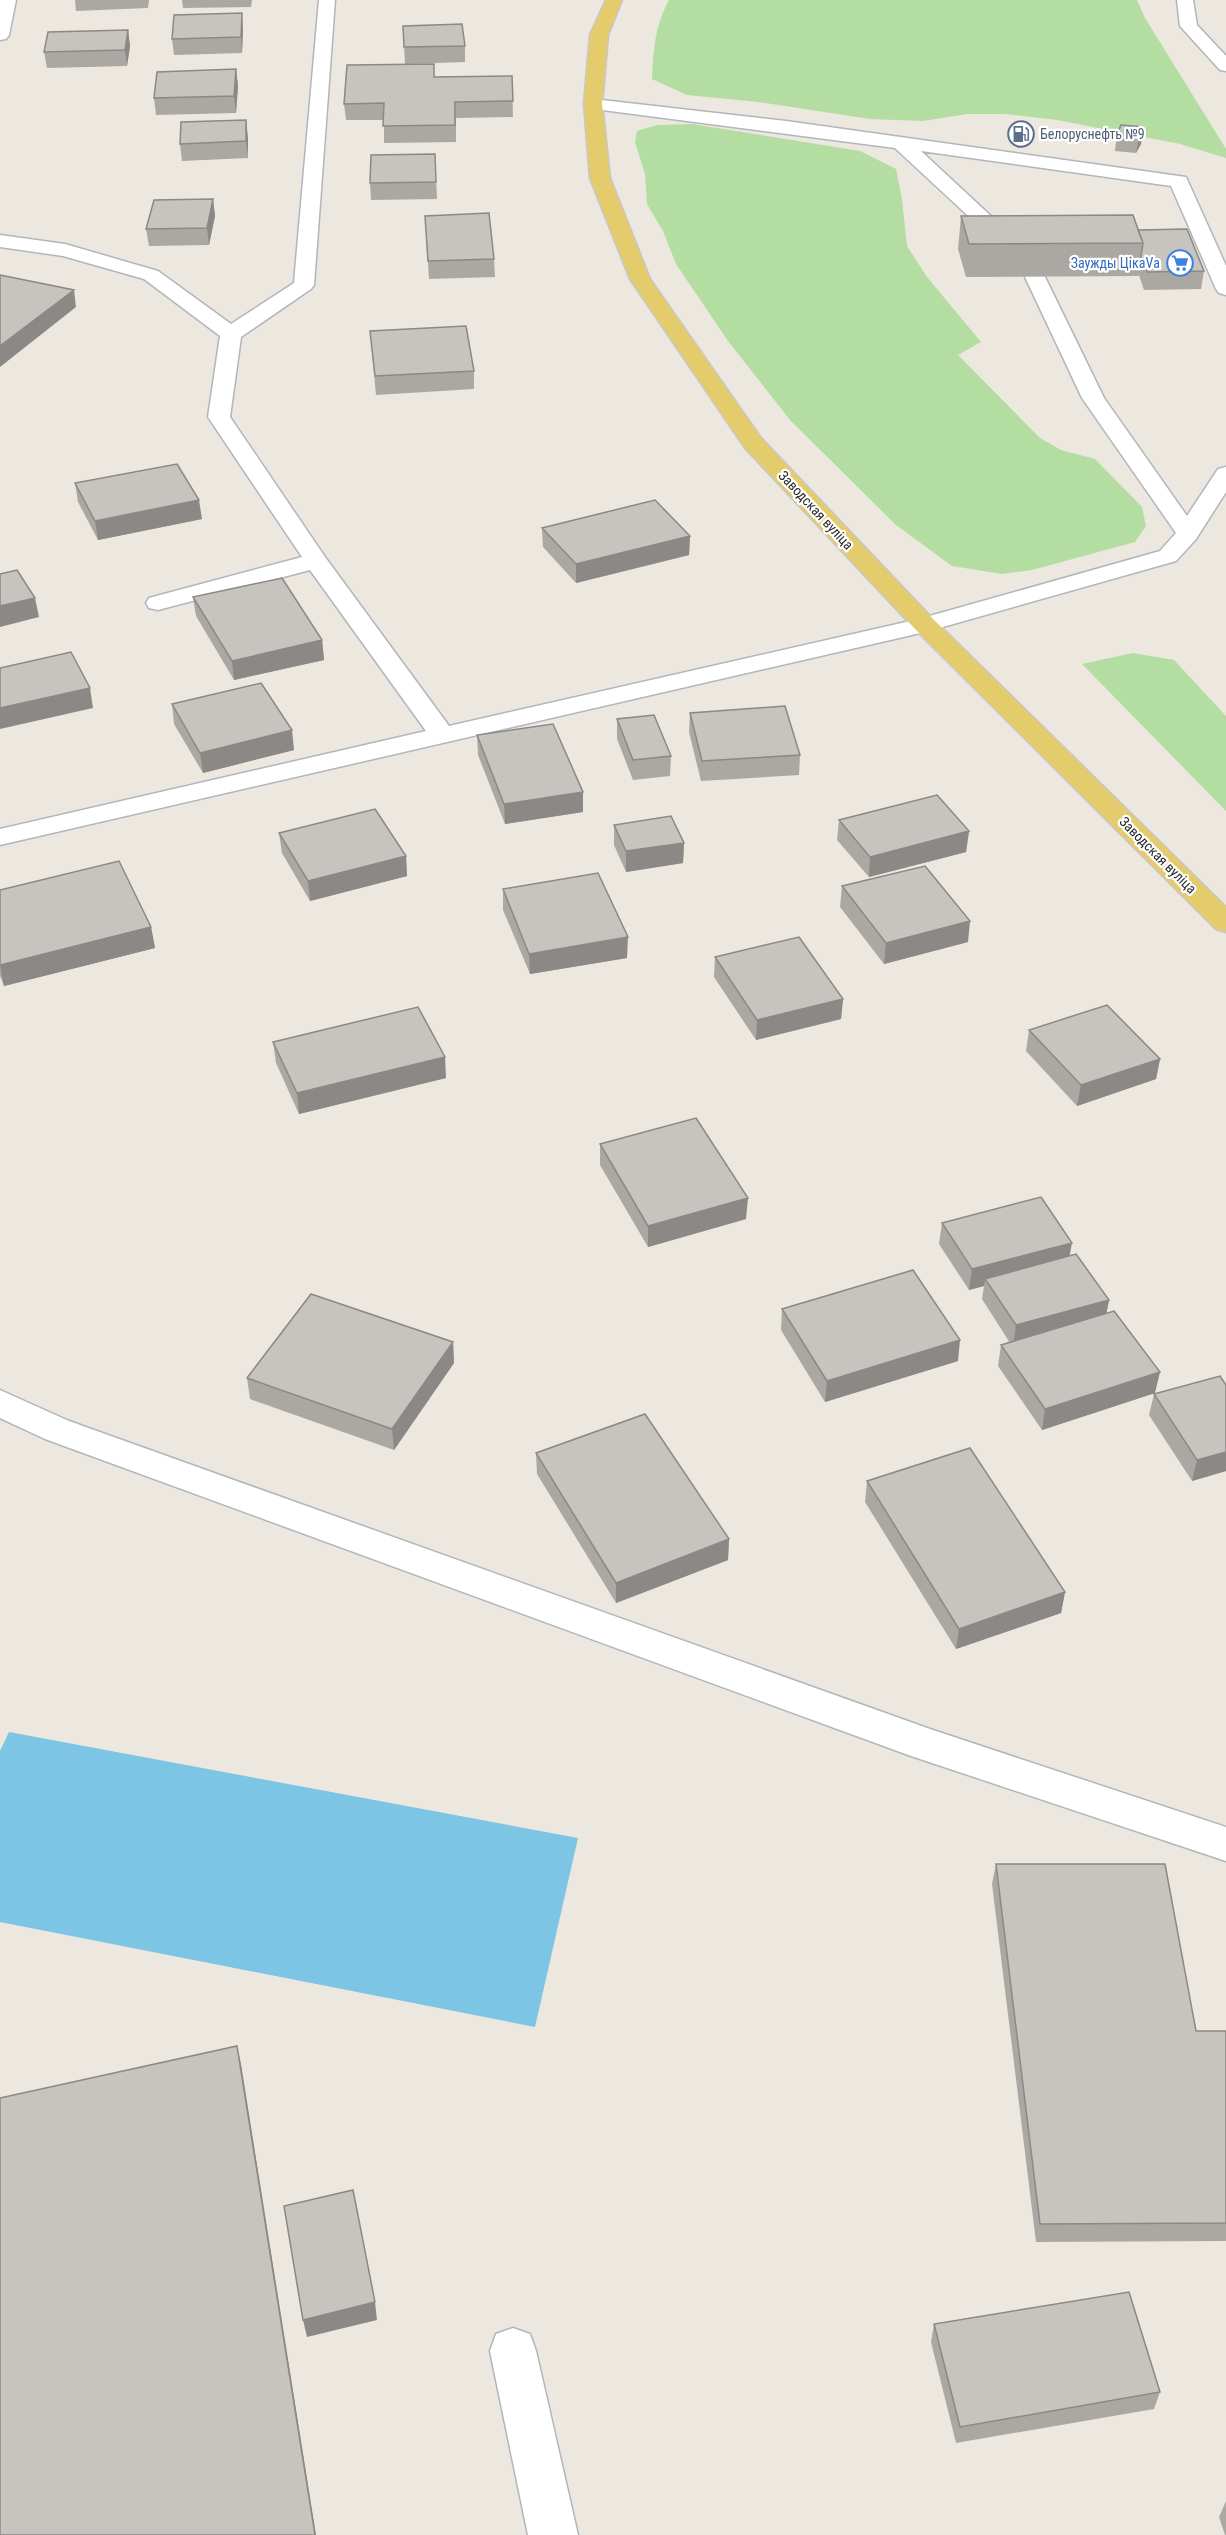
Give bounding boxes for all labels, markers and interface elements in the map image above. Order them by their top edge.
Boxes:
fuel station icon: Белоруснефть №9 [1006,119,1036,149]
place label: Белоруснефть №9 [1040,126,1145,142]
supermarket icon: Заужды ЦікаVа [1165,248,1195,278]
place label: Заужды ЦікаVа [1071,255,1160,271]
street label: Заводская вуліца [775,467,857,553]
street label: Заводская вуліца [1116,813,1200,897]

